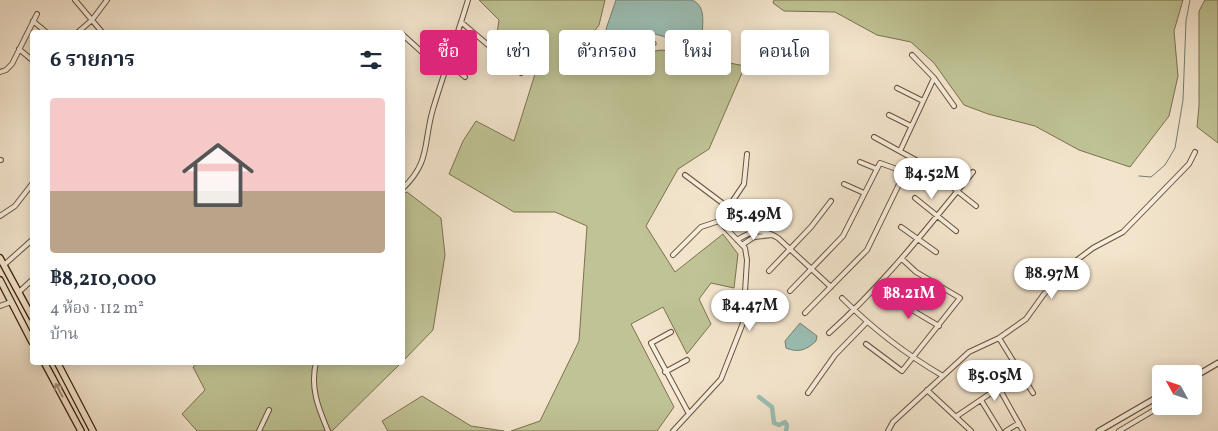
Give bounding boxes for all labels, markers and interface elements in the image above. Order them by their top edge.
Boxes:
chip: ซื้อ [420,30,477,75]
chip: เช่า [487,30,549,75]
chip: ตัวกรอง [559,30,655,75]
chip: ใหม่ [665,30,731,75]
chip: คอนโด [741,30,829,75]
text: 6 รายการ [50,46,135,75]
icon: filters [357,46,385,74]
icon: home [173,130,263,220]
pin: ฿4.52M [891,158,973,200]
text: ฿4.52M [905,163,959,185]
pin: ฿5.49M [713,198,795,241]
text: ฿5.49M [727,204,781,226]
pin: ฿8.97M [1011,258,1093,300]
text: ฿8.97M [1025,263,1079,285]
text: ฿8,210,000 [50,265,157,294]
pin: ฿8.21M [868,278,950,320]
text: ฿8.21M [883,283,935,305]
pin: ฿4.47M [709,290,791,332]
text: ฿4.47M [722,295,778,317]
text: 4 ห้อง · 112 m² [50,298,144,320]
text: บ้าน [50,324,78,346]
pin: ฿5.05M [954,360,1036,402]
text: ฿5.05M [968,365,1022,387]
north arrow [1152,365,1202,415]
map controls [1152,365,1202,415]
one-way arrow [54,383,63,398]

